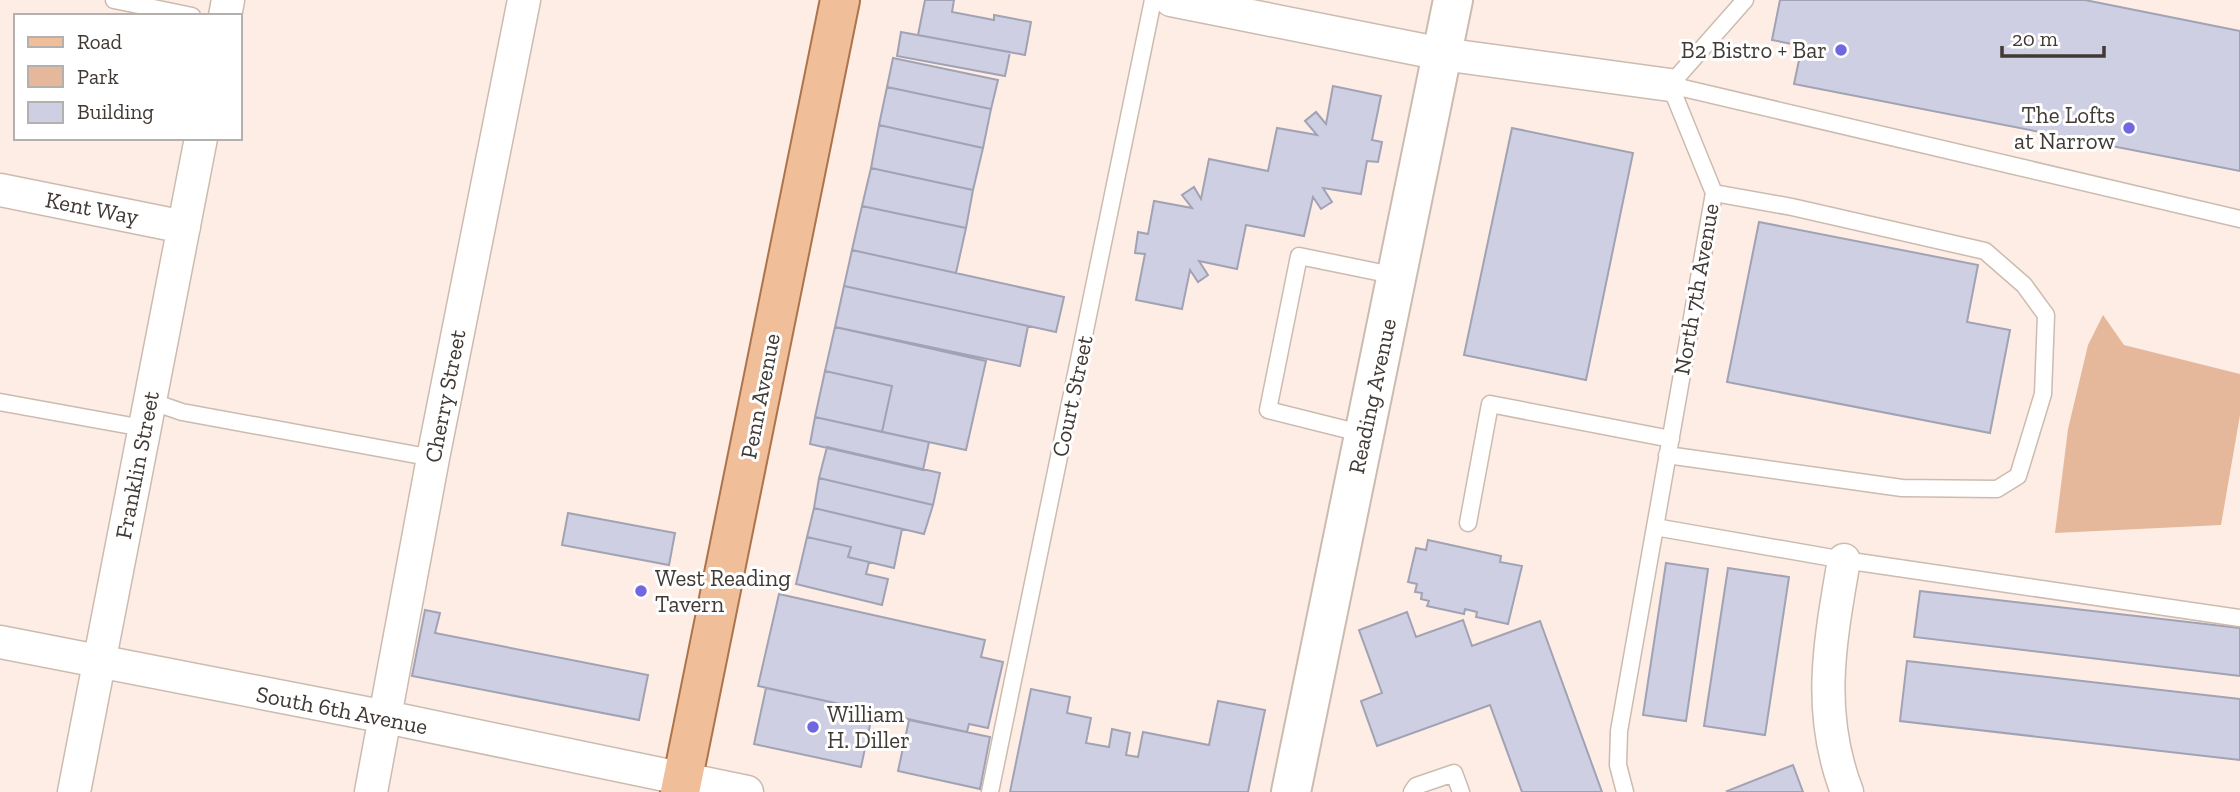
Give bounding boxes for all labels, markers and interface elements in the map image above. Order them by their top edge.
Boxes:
legend [14,14,242,140]
scale bar [2002,14,2104,58]
text: 20 m [2012,26,2058,51]
text: Road [77,29,123,54]
place label: B2 Bistro + Bar [1681,36,1827,64]
marker: B2 Bistro + Bar [1833,42,1849,58]
text: Park [77,64,119,89]
text: Building [77,99,154,124]
place label: The Lofts at Narrow [2014,101,2115,155]
marker: The Lofts at Narrow [2121,120,2137,136]
street label: Kent Way [43,185,141,231]
street label: North 7th Avenue [1667,201,1725,377]
street label: Reading Avenue [1342,316,1402,476]
street label: Cherry Street [418,327,472,465]
street label: Penn Avenue [734,331,786,461]
street label: Court Street [1045,332,1099,459]
street label: Franklin Street [109,388,165,541]
place label: West Reading Tavern [655,564,791,618]
marker: West Reading Tavern [633,583,649,599]
street label: South 6th Avenue [254,680,430,740]
place label: William H. Diller [827,700,910,754]
marker: William H. Diller [805,719,821,735]

